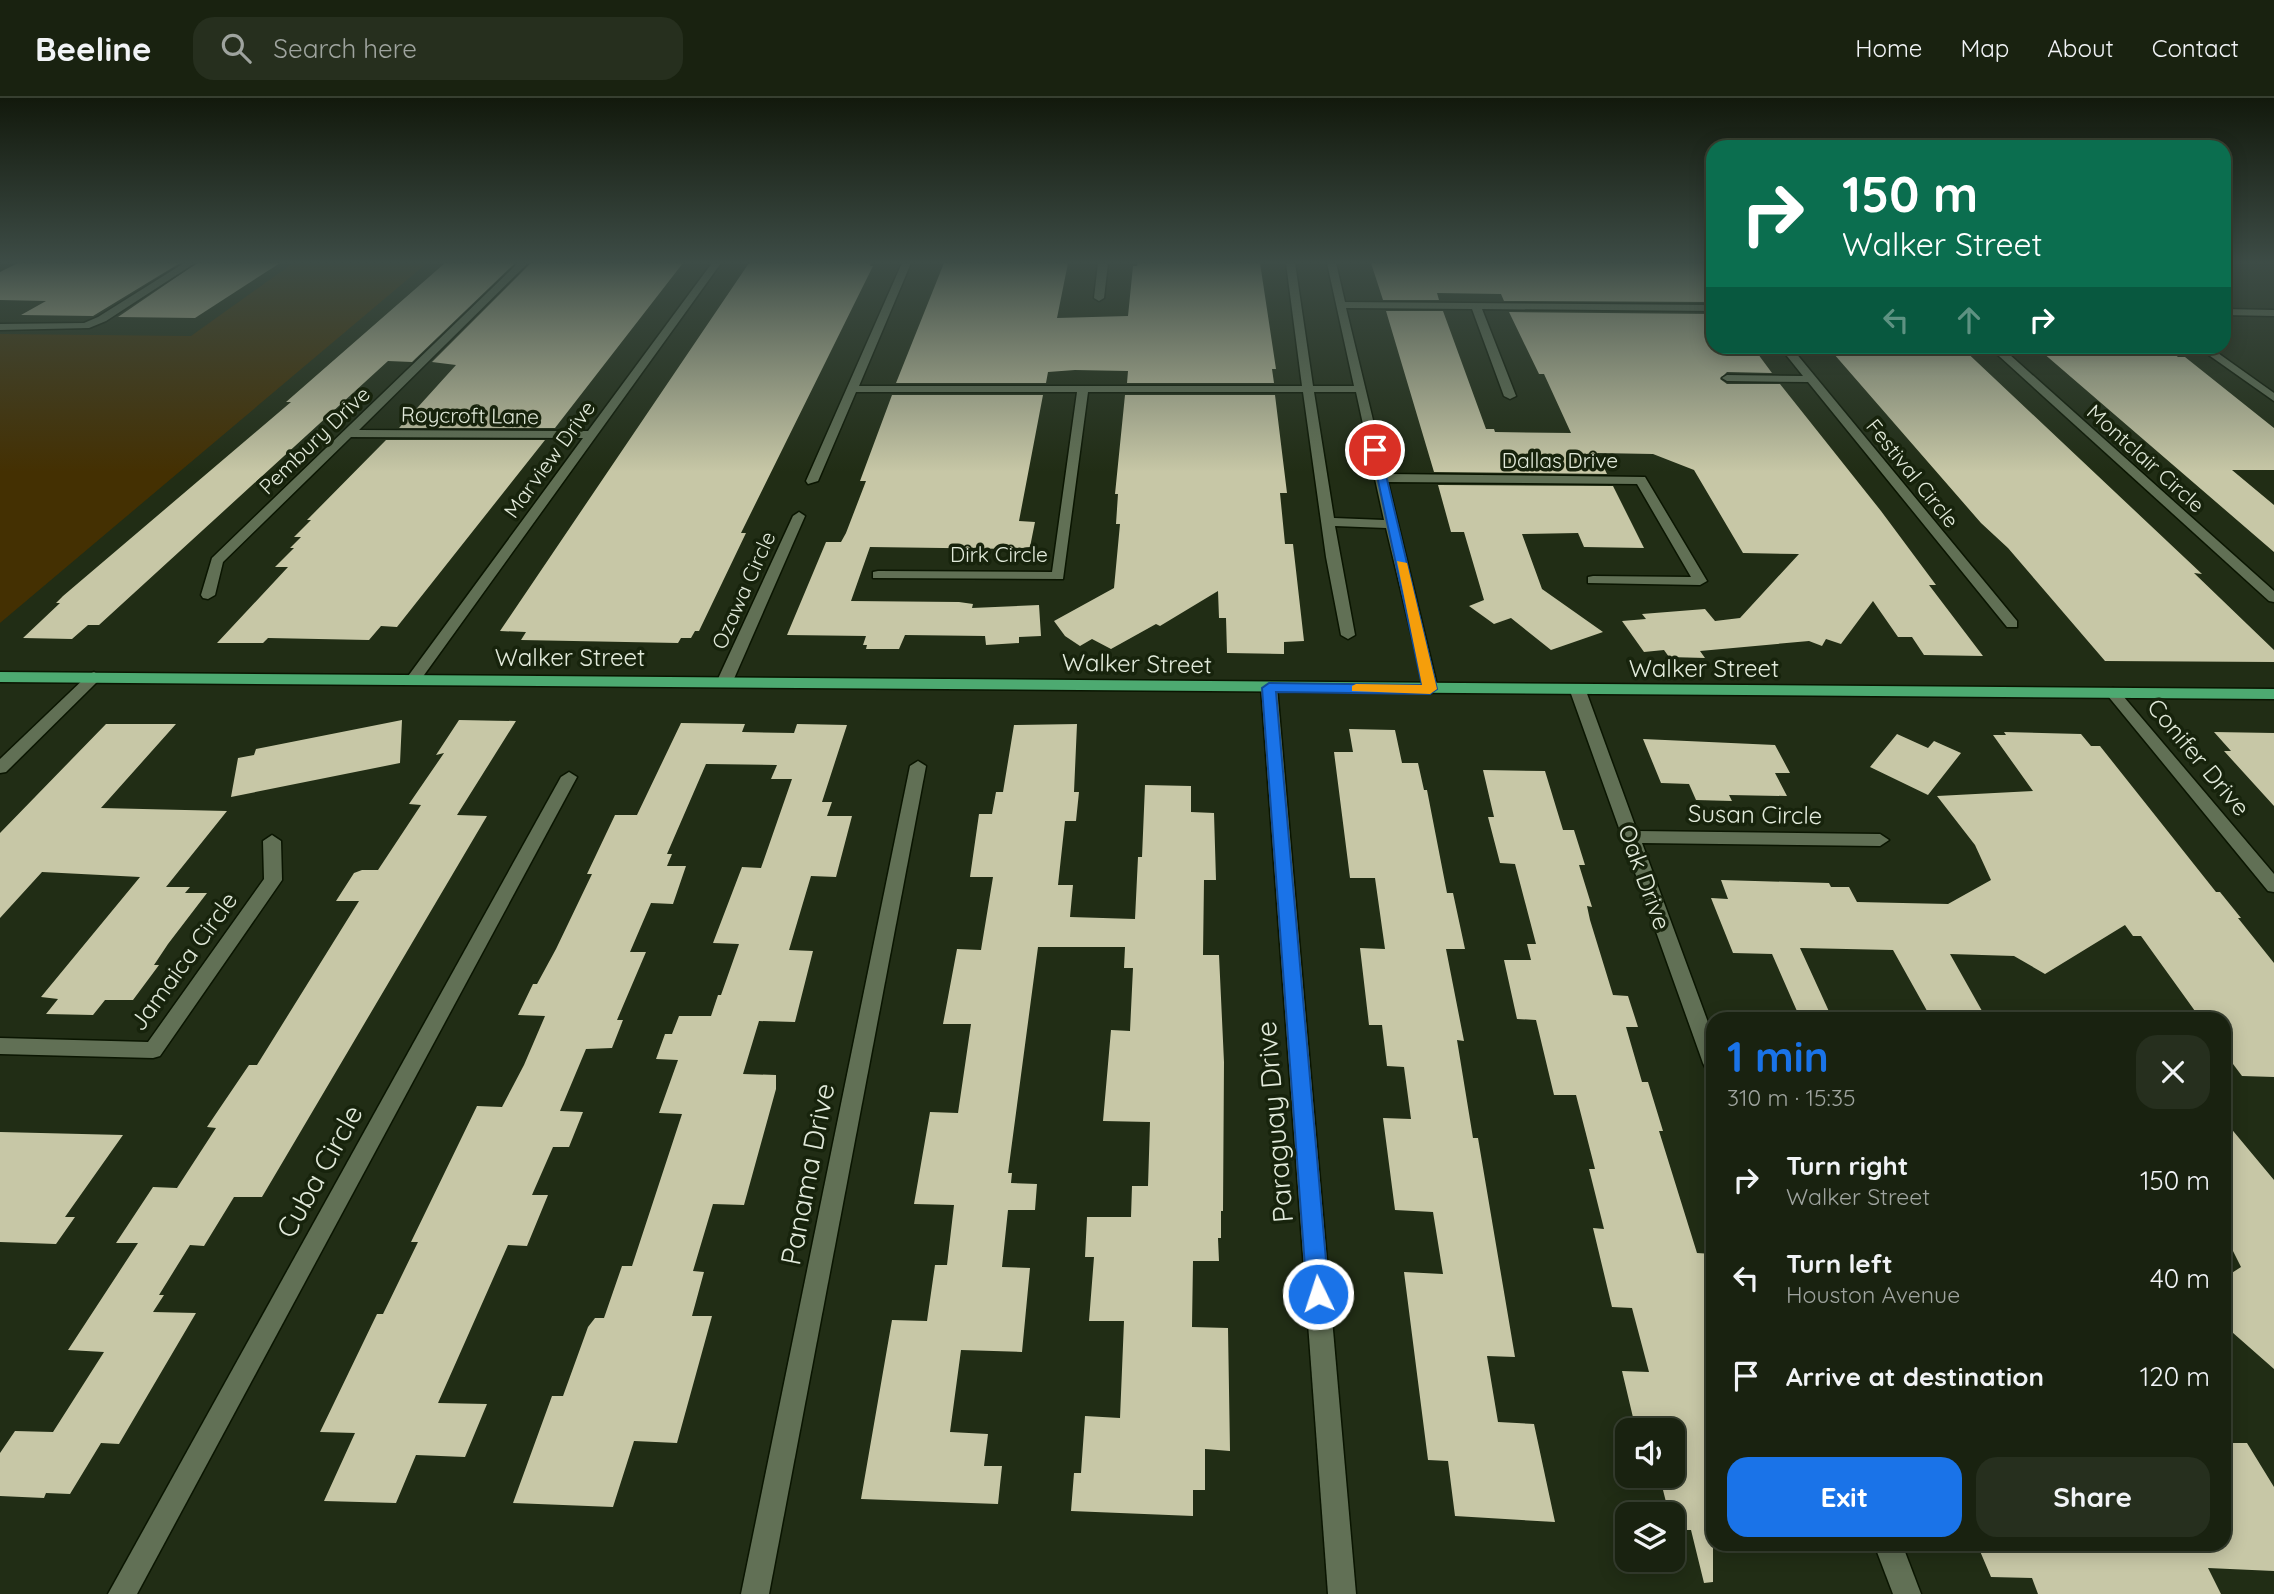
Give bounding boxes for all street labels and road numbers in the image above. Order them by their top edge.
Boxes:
street label: Pembury Drive [253,381,375,499]
street label: Marview Drive [498,395,600,523]
street label: Montclair Circle [2082,398,2210,518]
street label: Roycroft Lane [401,401,539,429]
street label: Festival Circle [1861,413,1965,533]
street label: Dallas Drive [1502,447,1618,473]
street label: Ozawa Circle [705,527,781,653]
street label: Dirk Circle [950,541,1048,567]
street label: Walker Street [495,642,645,672]
street label: Walker Street [1062,647,1212,679]
street label: Walker Street [1629,653,1779,683]
street label: Conifer Drive [2141,692,2257,822]
street label: Susan Circle [1688,798,1822,830]
street label: Oak Drive [1612,820,1678,934]
street label: Jamaica Circle [123,886,243,1036]
street label: Paraguay Drive [1248,1020,1300,1224]
street label: Panama Drive [772,1080,842,1268]
street label: Cuba Circle [268,1098,370,1244]

